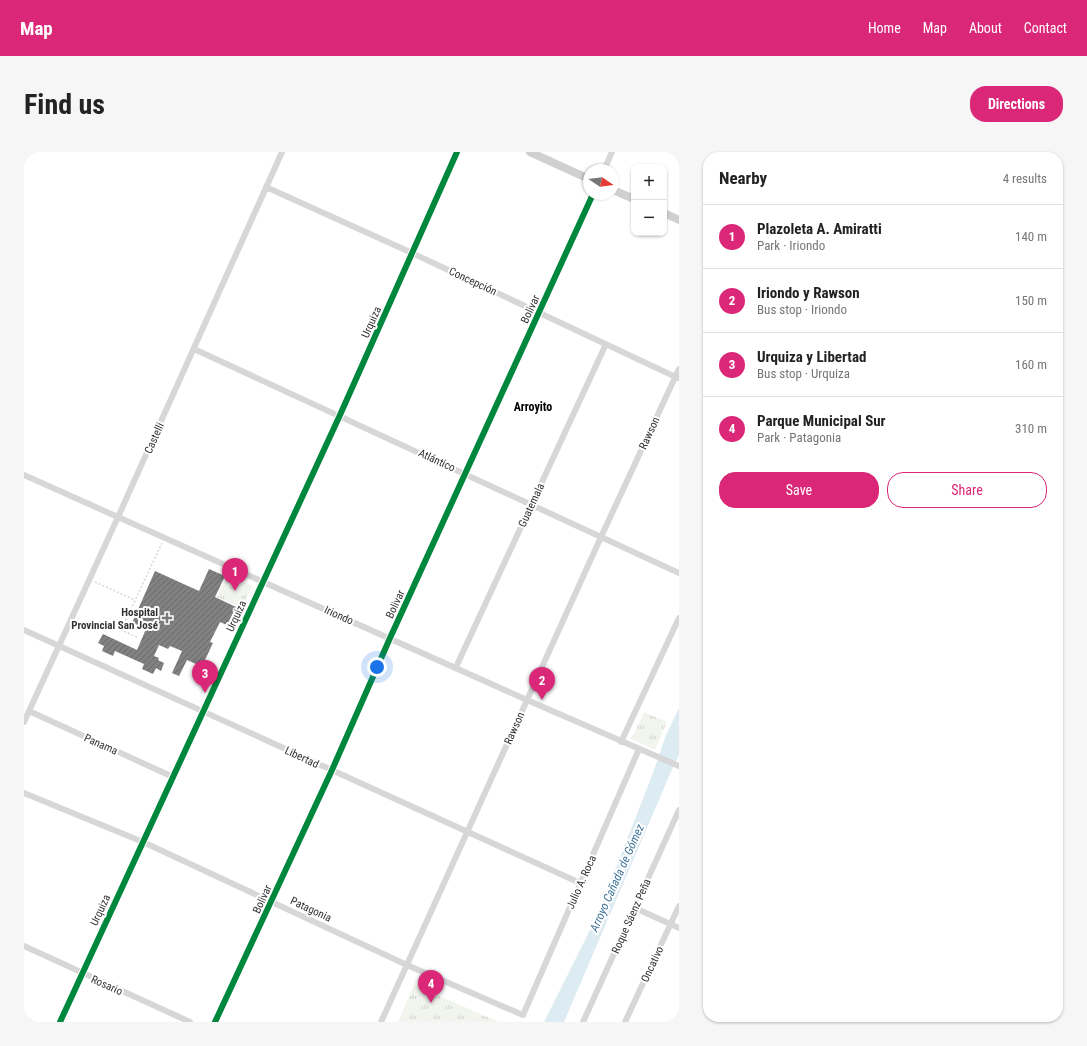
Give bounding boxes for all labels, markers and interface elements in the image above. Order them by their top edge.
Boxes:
text: Map [20,17,53,40]
text: Home [868,20,901,36]
text: Map [923,20,947,36]
text: About [969,20,1002,36]
text: Contact [1024,20,1067,36]
button: Directions [970,86,1063,122]
text: Find us [24,88,105,121]
north arrow [583,164,619,200]
map controls [631,164,667,236]
button: + [631,164,667,200]
text: Nearby [719,168,767,188]
text: 4 results [1003,171,1047,186]
button: − [631,200,667,236]
text: Plazoleta A. Amiratti [757,220,882,238]
text: 1 [729,229,735,244]
text: 140 m [1015,229,1047,244]
text: Park · Iriondo [757,238,825,253]
street label: Concepción [447,265,499,298]
text: Iriondo y Rawson [757,284,860,302]
street label: Bolivar [518,292,543,325]
text: 2 [729,293,735,308]
text: 150 m [1015,293,1047,308]
text: Bus stop · Iriondo [757,302,847,317]
street label: Urquiza [359,305,384,340]
text: Urquiza y Libertad [757,348,866,366]
text: 3 [729,357,735,372]
text: 160 m [1015,357,1047,372]
text: Bus stop · Urquiza [757,366,850,381]
district label: Arroyito [514,400,552,414]
text: Parque Municipal Sur [757,412,886,430]
street label: Rawson [636,415,663,451]
street label: Castelli [142,421,167,456]
text: 4 [729,421,735,436]
text: 310 m [1015,421,1047,436]
text: Park · Patagonia [757,430,841,445]
street label: Atlántico [416,446,458,475]
button: Save [719,472,879,508]
button: Share [887,472,1047,508]
street label: Guatemala [516,481,547,529]
pin: 1 [222,558,248,591]
street label: Bolivar [383,587,408,620]
street label: Urquiza [224,599,249,634]
street label: Iriondo [322,603,356,628]
place label: Hospital Provincial San José [71,606,158,632]
marker: Hospital Provincial San José [161,612,173,624]
your location [367,657,387,677]
pin: 3 [192,660,218,693]
pin: 2 [529,667,555,700]
street label: Rawson [502,710,527,746]
street label: Panama [82,731,120,758]
street label: Libertad [283,744,321,771]
water label: Arroyo Cañada de Gómez [587,821,647,935]
street label: Julio A. Roca [564,853,599,911]
street label: Roque Sáenz Peña [609,877,654,956]
street label: Bolivar [250,882,275,915]
street label: Urquiza [88,893,113,928]
street label: Patagonia [288,894,333,925]
street label: Oncativo [638,944,667,984]
pin: 4 [418,970,444,1003]
street label: Rosario [89,973,125,998]

